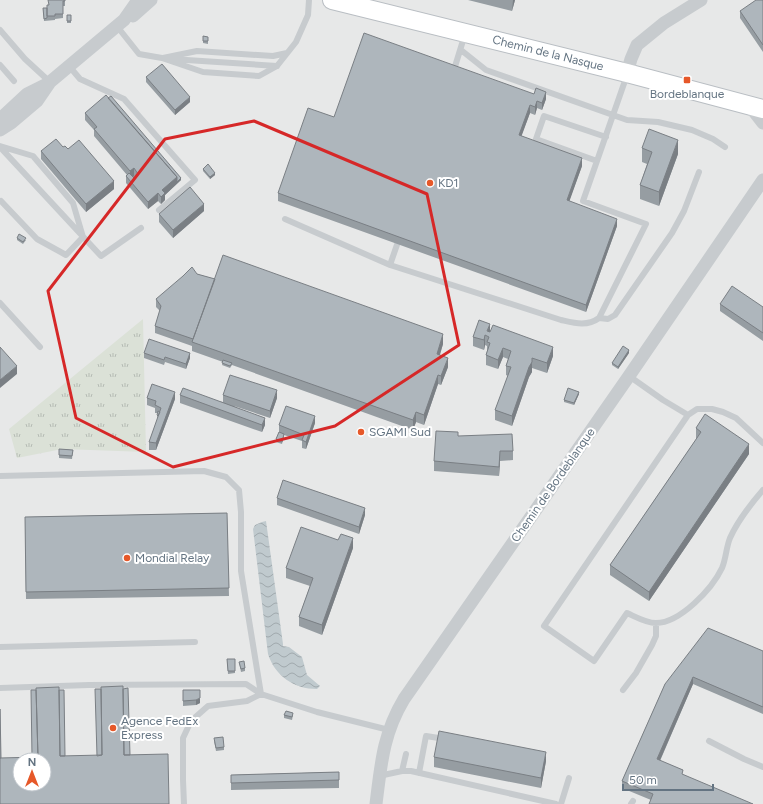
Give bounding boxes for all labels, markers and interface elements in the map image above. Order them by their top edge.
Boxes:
street label: Chemin de la Nasque [491,32,605,74]
marker: Bordeblanque [682,75,692,85]
place label: Bordeblanque [650,87,725,101]
place label: KD1 [438,176,459,190]
marker: KD1 [425,178,435,188]
place label: SGAMI Sud [369,425,431,439]
street label: Chemin de Bordeblanque [508,425,598,545]
marker: SGAMI Sud [356,427,366,437]
place label: Mondial Relay [135,551,210,565]
marker: Mondial Relay [122,553,132,563]
place label: Agence FedEx Express [121,714,198,742]
marker: Agence FedEx Express [108,723,118,733]
north arrow [12,752,52,792]
text: N [28,756,36,769]
scale bar [623,766,713,792]
text: 50 m [629,773,657,787]

